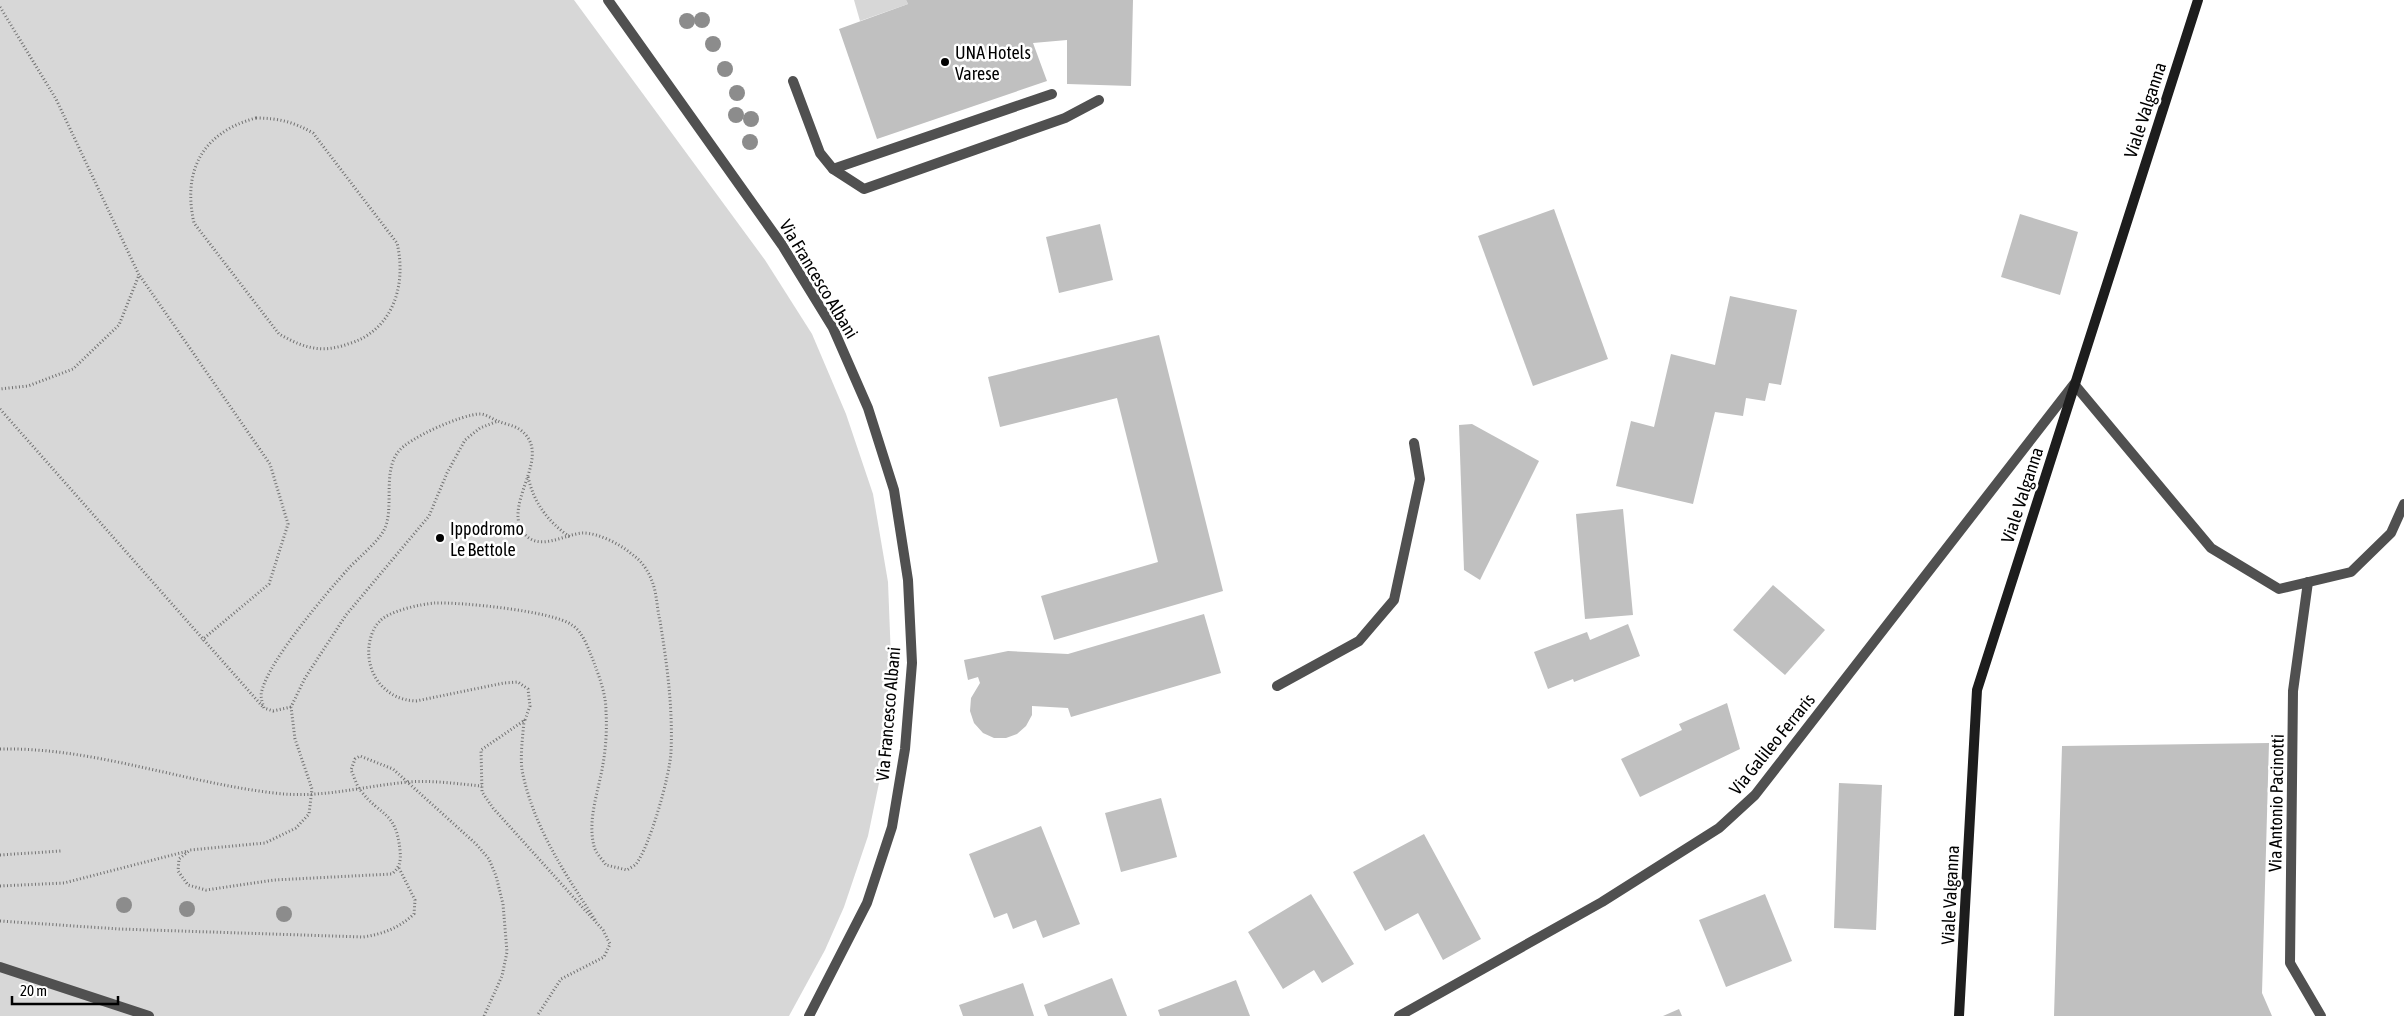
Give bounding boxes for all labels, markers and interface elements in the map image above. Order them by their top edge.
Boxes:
place label: UNA Hotels Varese [955,42,1031,84]
marker: UNA Hotels Varese [939,56,951,68]
street label: Viale Valganna [2120,60,2170,160]
street label: Via Francesco Albani [775,216,863,342]
street label: Viale Valganna [1997,445,2047,545]
place label: Ippodromo Le Bettole [450,518,524,560]
marker: Ippodromo Le Bettole [434,532,446,544]
street label: Via Francesco Albani [872,646,904,782]
street label: Via Galileo Ferraris [1725,689,1819,799]
street label: Via Antonio Pacinotti [2264,734,2288,872]
street label: Viale Valganna [1937,845,1963,945]
scale bar [12,974,119,1006]
text: 20 m [20,982,47,999]

